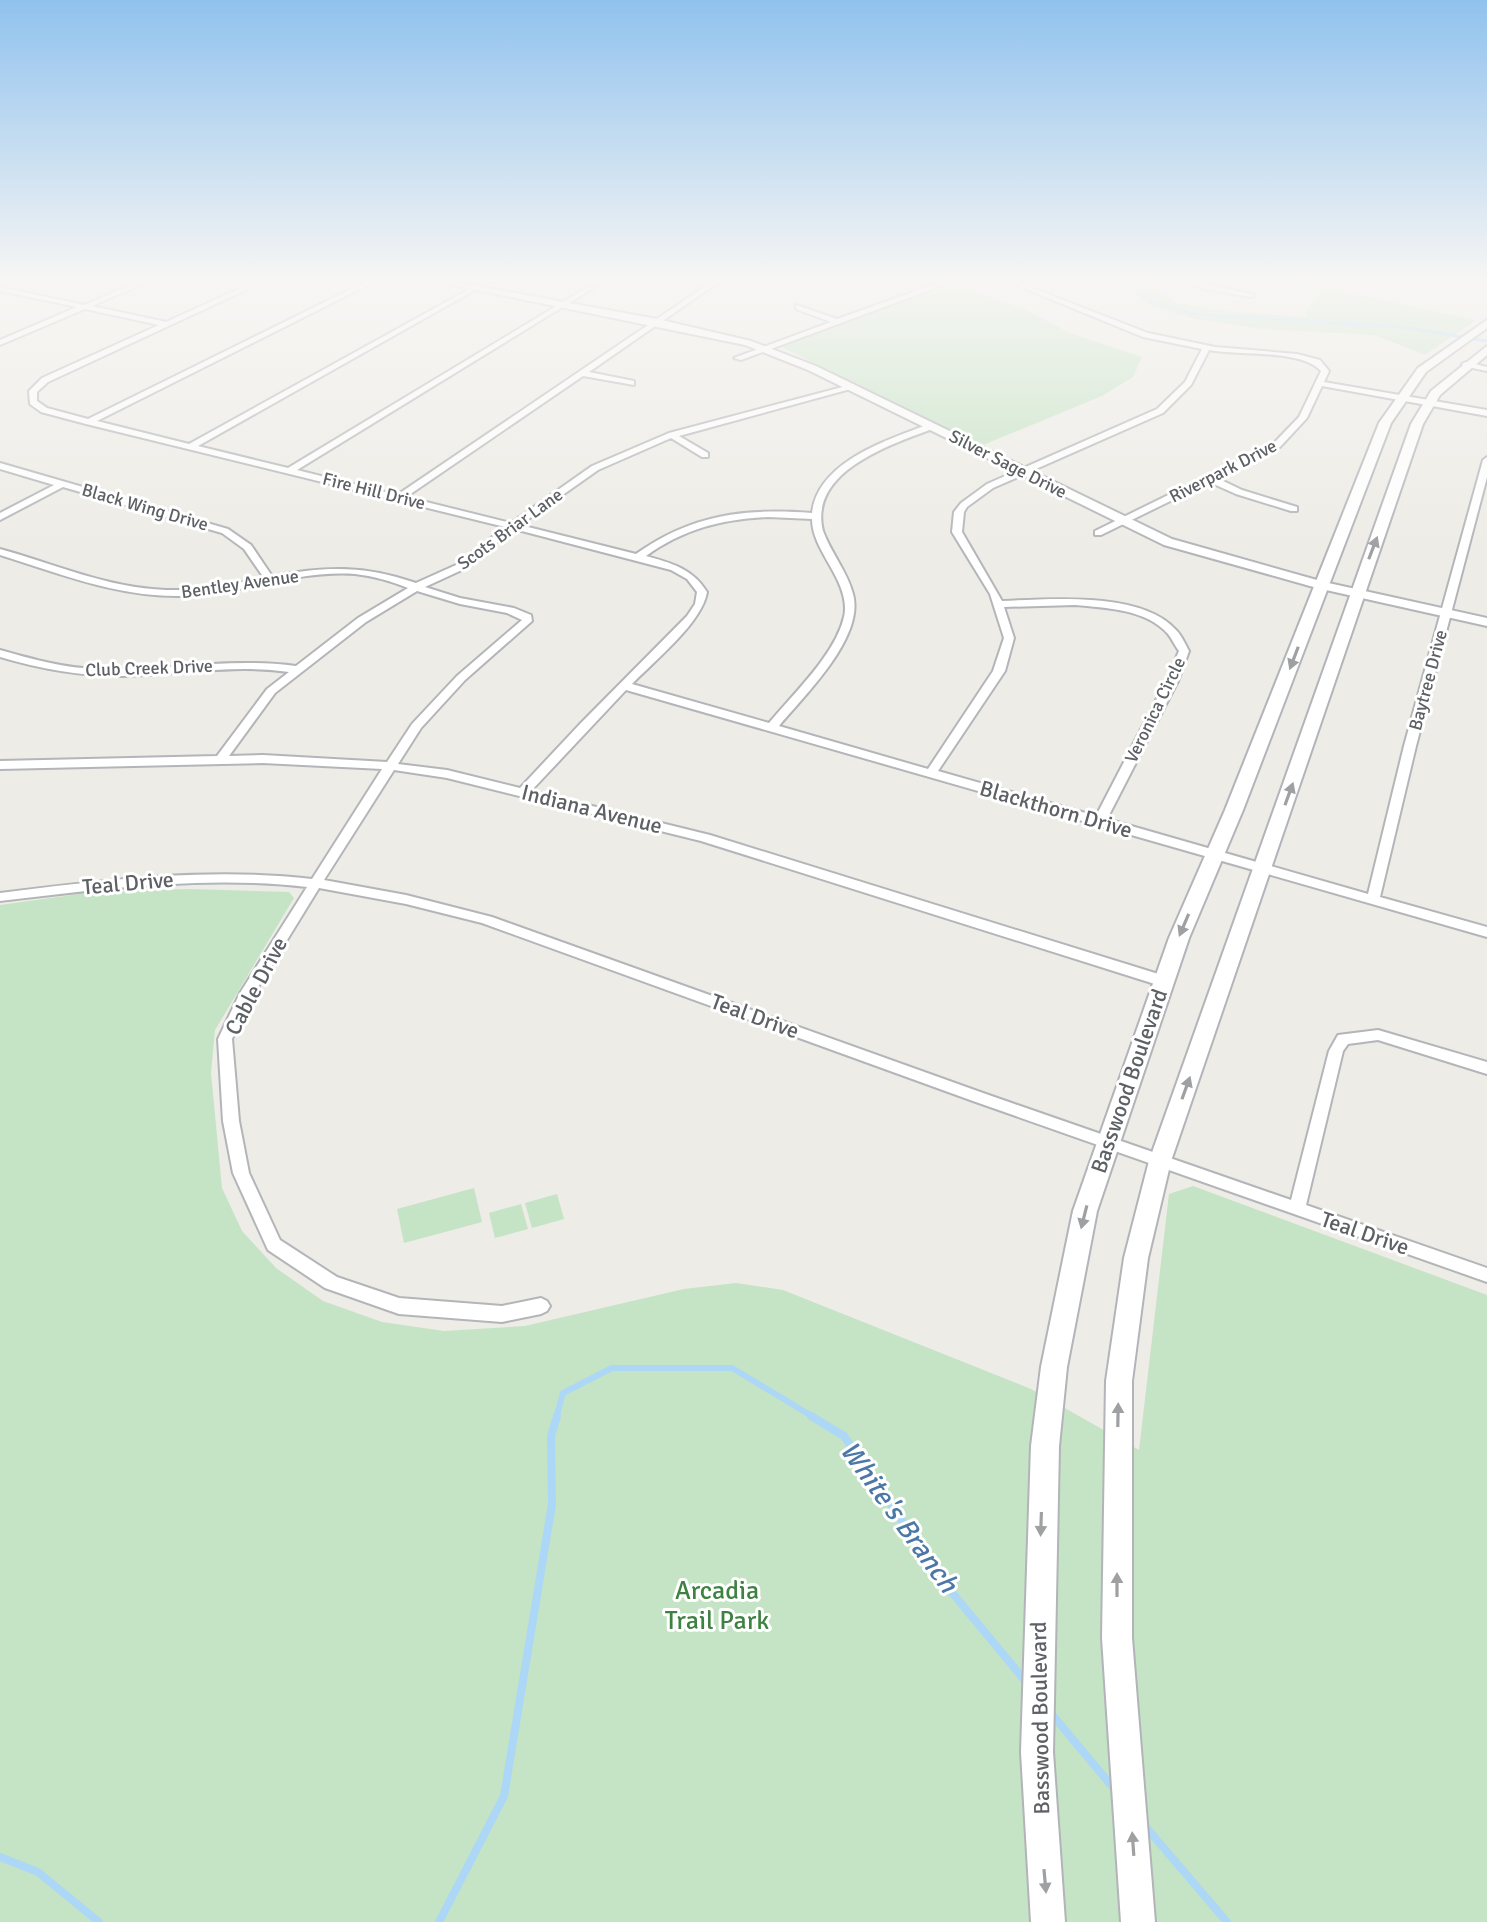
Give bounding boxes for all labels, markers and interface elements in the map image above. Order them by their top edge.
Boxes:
street label: Silver Sage Drive [945,425,1071,503]
street label: Riverpark Drive [1166,434,1280,508]
street label: Fire Hill Drive [320,468,428,514]
street label: Black Wing Drive [79,478,211,536]
street label: Scots Briar Lane [453,483,567,575]
one-way arrow [1367,536,1380,560]
street label: Bentley Avenue [180,565,300,603]
street label: Baytree Drive [1404,627,1452,733]
one-way arrow [1287,646,1300,670]
street label: Veronica Circle [1120,654,1190,766]
street label: Club Creek Drive [85,655,213,681]
street label: Blackthorn Drive [977,774,1135,844]
street label: Indiana Avenue [519,778,665,840]
one-way arrow [1283,782,1296,806]
street label: Teal Drive [81,866,175,900]
one-way arrow [1177,913,1191,937]
street label: Cable Drive [219,932,293,1040]
street label: Basswood Boulevard [1085,985,1173,1177]
street label: Teal Drive [707,988,803,1044]
one-way arrow [1181,1076,1193,1100]
one-way arrow [1077,1205,1089,1230]
street label: Teal Drive [1317,1205,1413,1261]
one-way arrow [1112,1402,1125,1427]
water label: White's Branch [833,1435,966,1600]
one-way arrow [1035,1512,1048,1537]
one-way arrow [1111,1572,1123,1597]
park label: Arcadia Trail Park [665,1575,769,1637]
street label: Basswood Boulevard [1025,1621,1055,1815]
one-way arrow [1126,1831,1139,1856]
one-way arrow [1039,1869,1052,1894]

